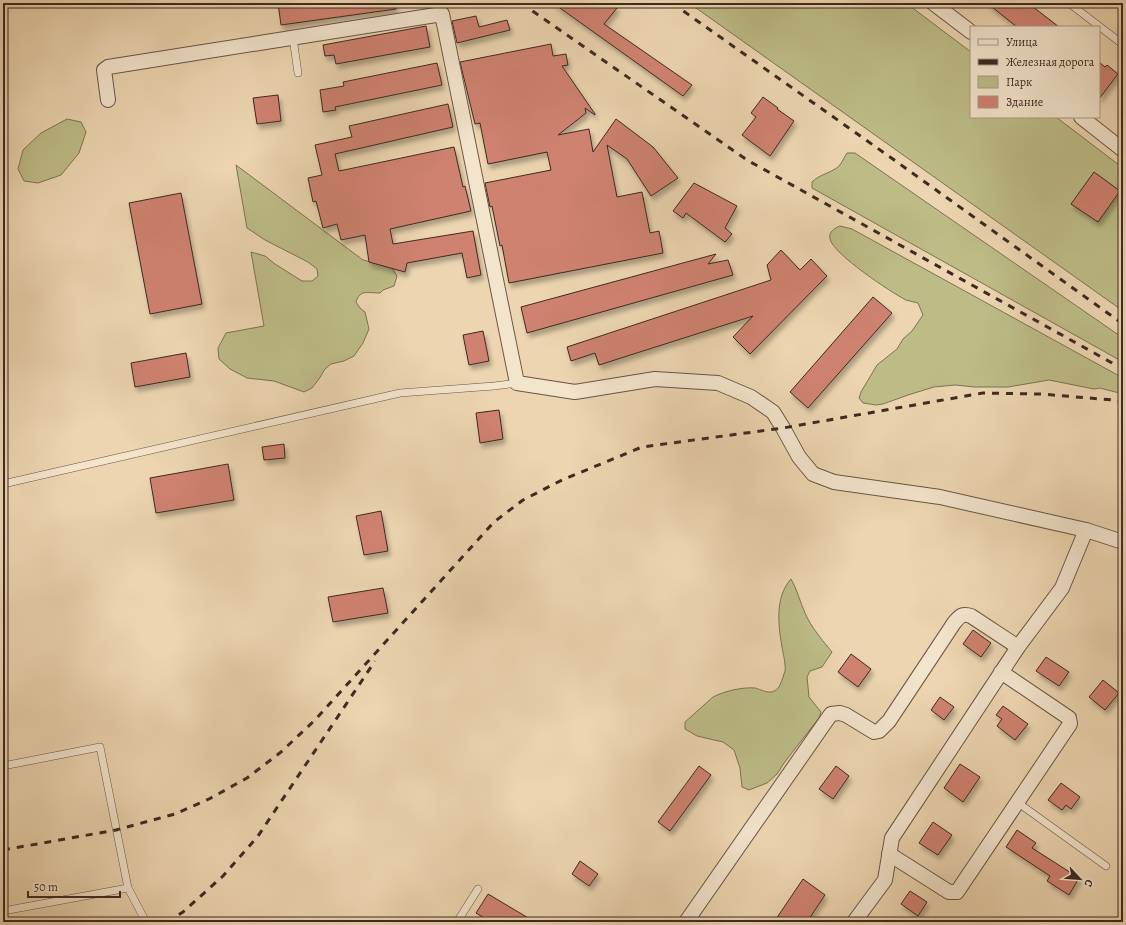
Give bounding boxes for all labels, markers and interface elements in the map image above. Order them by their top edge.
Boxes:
legend [970,26,1100,118]
text: Улица [1006,34,1038,50]
text: Железная дорога [1006,54,1095,70]
text: Парк [1006,74,1032,90]
text: Здание [1006,94,1043,110]
north arrow [1060,859,1100,899]
scale bar [28,873,120,899]
text: С [1080,877,1097,890]
text: 50 m [34,879,58,895]

